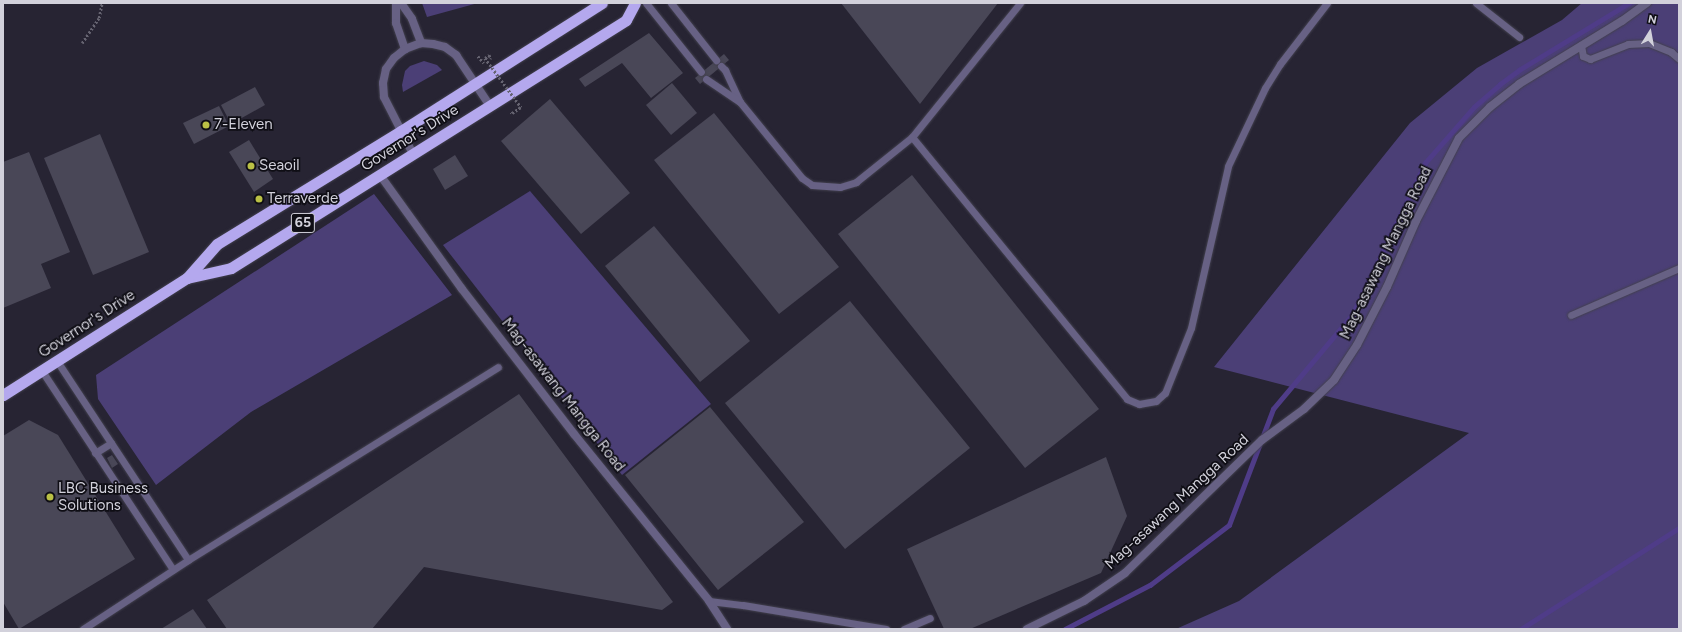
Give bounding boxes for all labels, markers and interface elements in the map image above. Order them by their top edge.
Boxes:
north arrow [1630,12,1670,52]
text: N [1647,13,1658,27]
street label: Governor's Drive [358,101,462,175]
place label: 7-Eleven [214,116,273,134]
marker: 7-Eleven [201,120,211,130]
place label: Seaoil [259,157,300,175]
marker: Seaoil [246,161,256,171]
street label: Mag-asawang Mangga Road [1336,164,1436,342]
place label: Terraverde [267,190,338,208]
marker: Terraverde [254,194,264,204]
road number: 65 [290,211,316,235]
street label: Governor's Drive [35,286,139,362]
street label: Mag-asawang Mangga Road [497,315,629,475]
street label: Mag-asawang Mangga Road [1101,431,1253,573]
place label: LBC Business Solutions [58,479,148,514]
marker: LBC Business Solutions [45,492,55,502]

